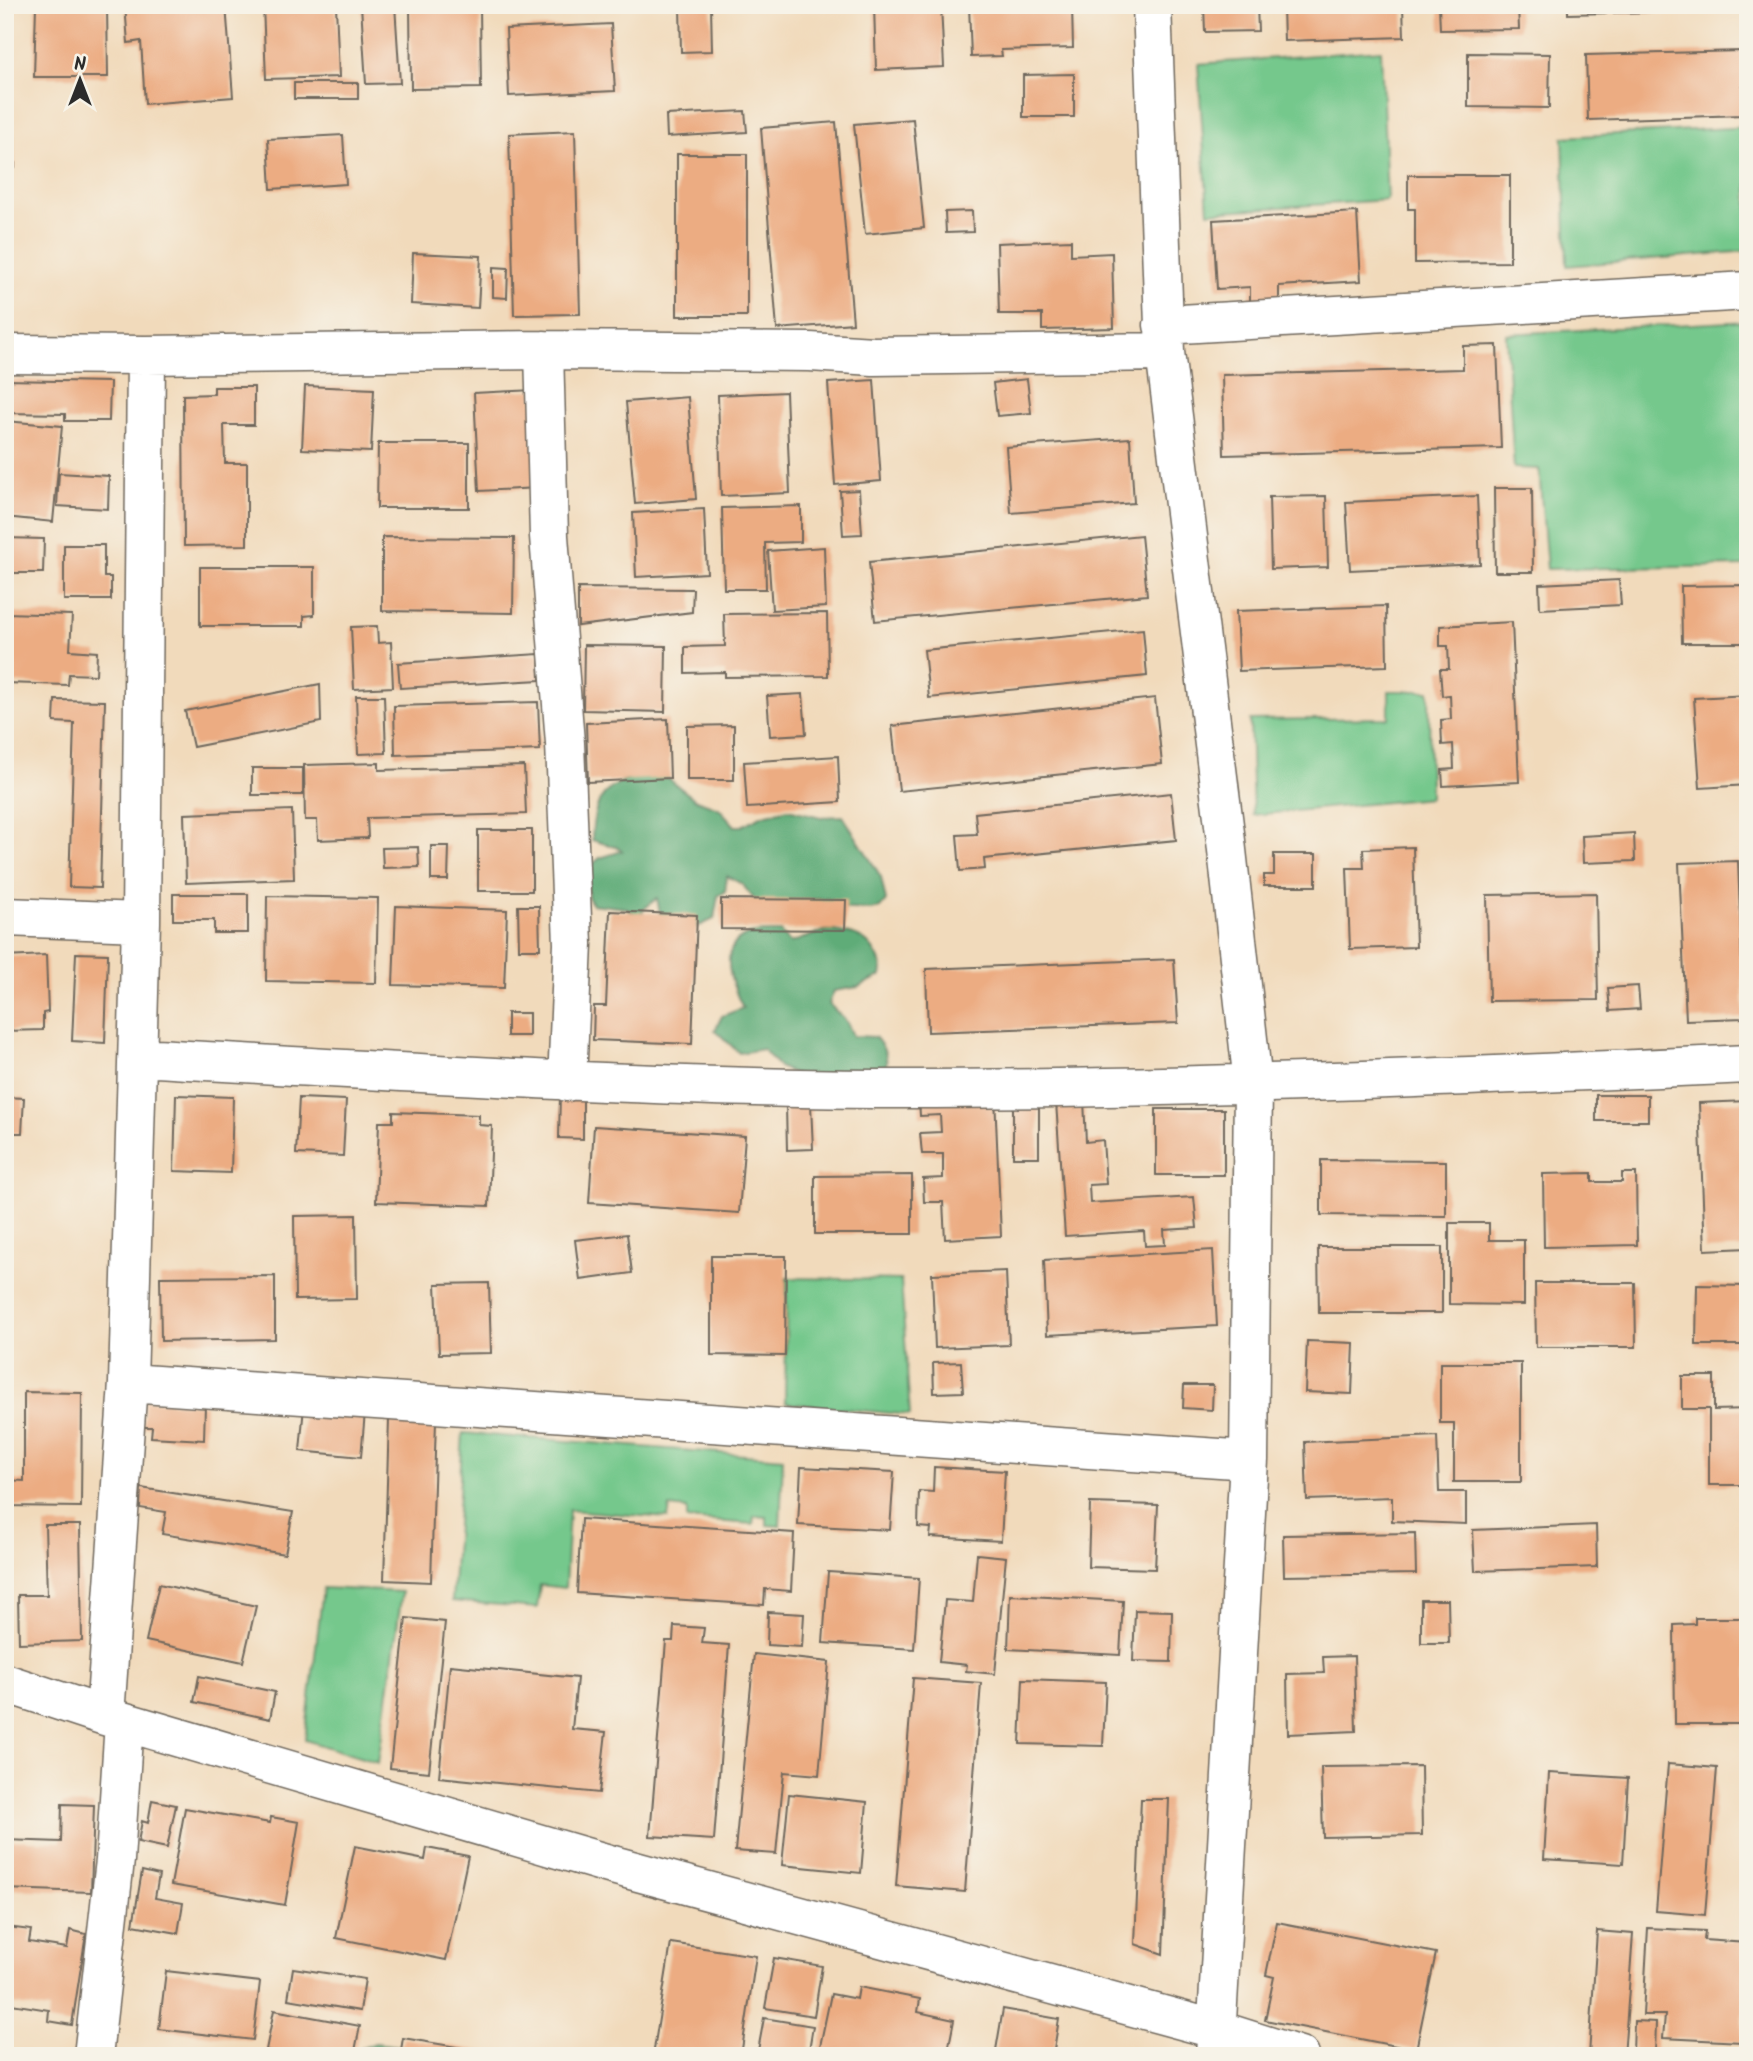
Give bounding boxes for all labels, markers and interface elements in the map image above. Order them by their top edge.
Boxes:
north arrow [46,46,116,116]
text: N [74,50,86,80]

